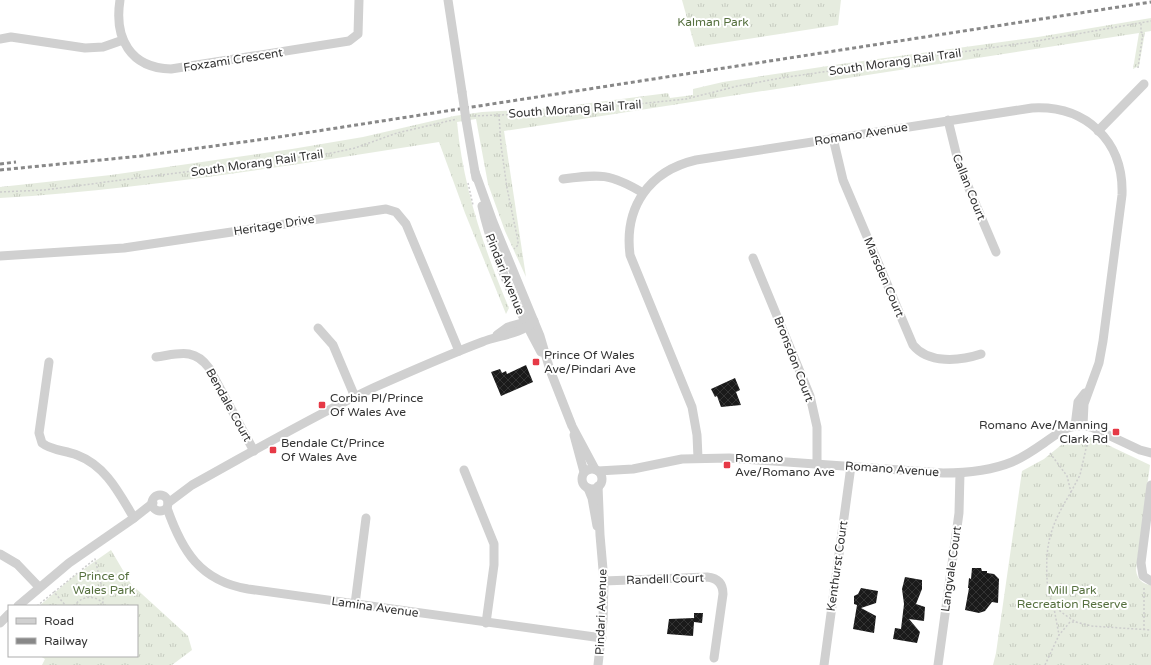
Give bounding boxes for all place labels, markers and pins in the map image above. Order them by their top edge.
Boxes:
place label: Prince Of Wales Ave/Pindari Ave [544,348,636,376]
marker: Prince Of Wales Ave/Pindari Ave [531,357,541,367]
place label: Corbin Pl/Prince Of Wales Ave [330,391,424,419]
marker: Corbin Pl/Prince Of Wales Ave [317,400,327,410]
place label: Romano Ave/Manning Clark Rd [979,418,1108,446]
marker: Romano Ave/Manning Clark Rd [1111,427,1121,437]
place label: Bendale Ct/Prince Of Wales Ave [281,436,385,464]
marker: Bendale Ct/Prince Of Wales Ave [268,445,278,455]
place label: Romano Ave/Romano Ave [735,451,835,479]
marker: Romano Ave/Romano Ave [722,460,732,470]

